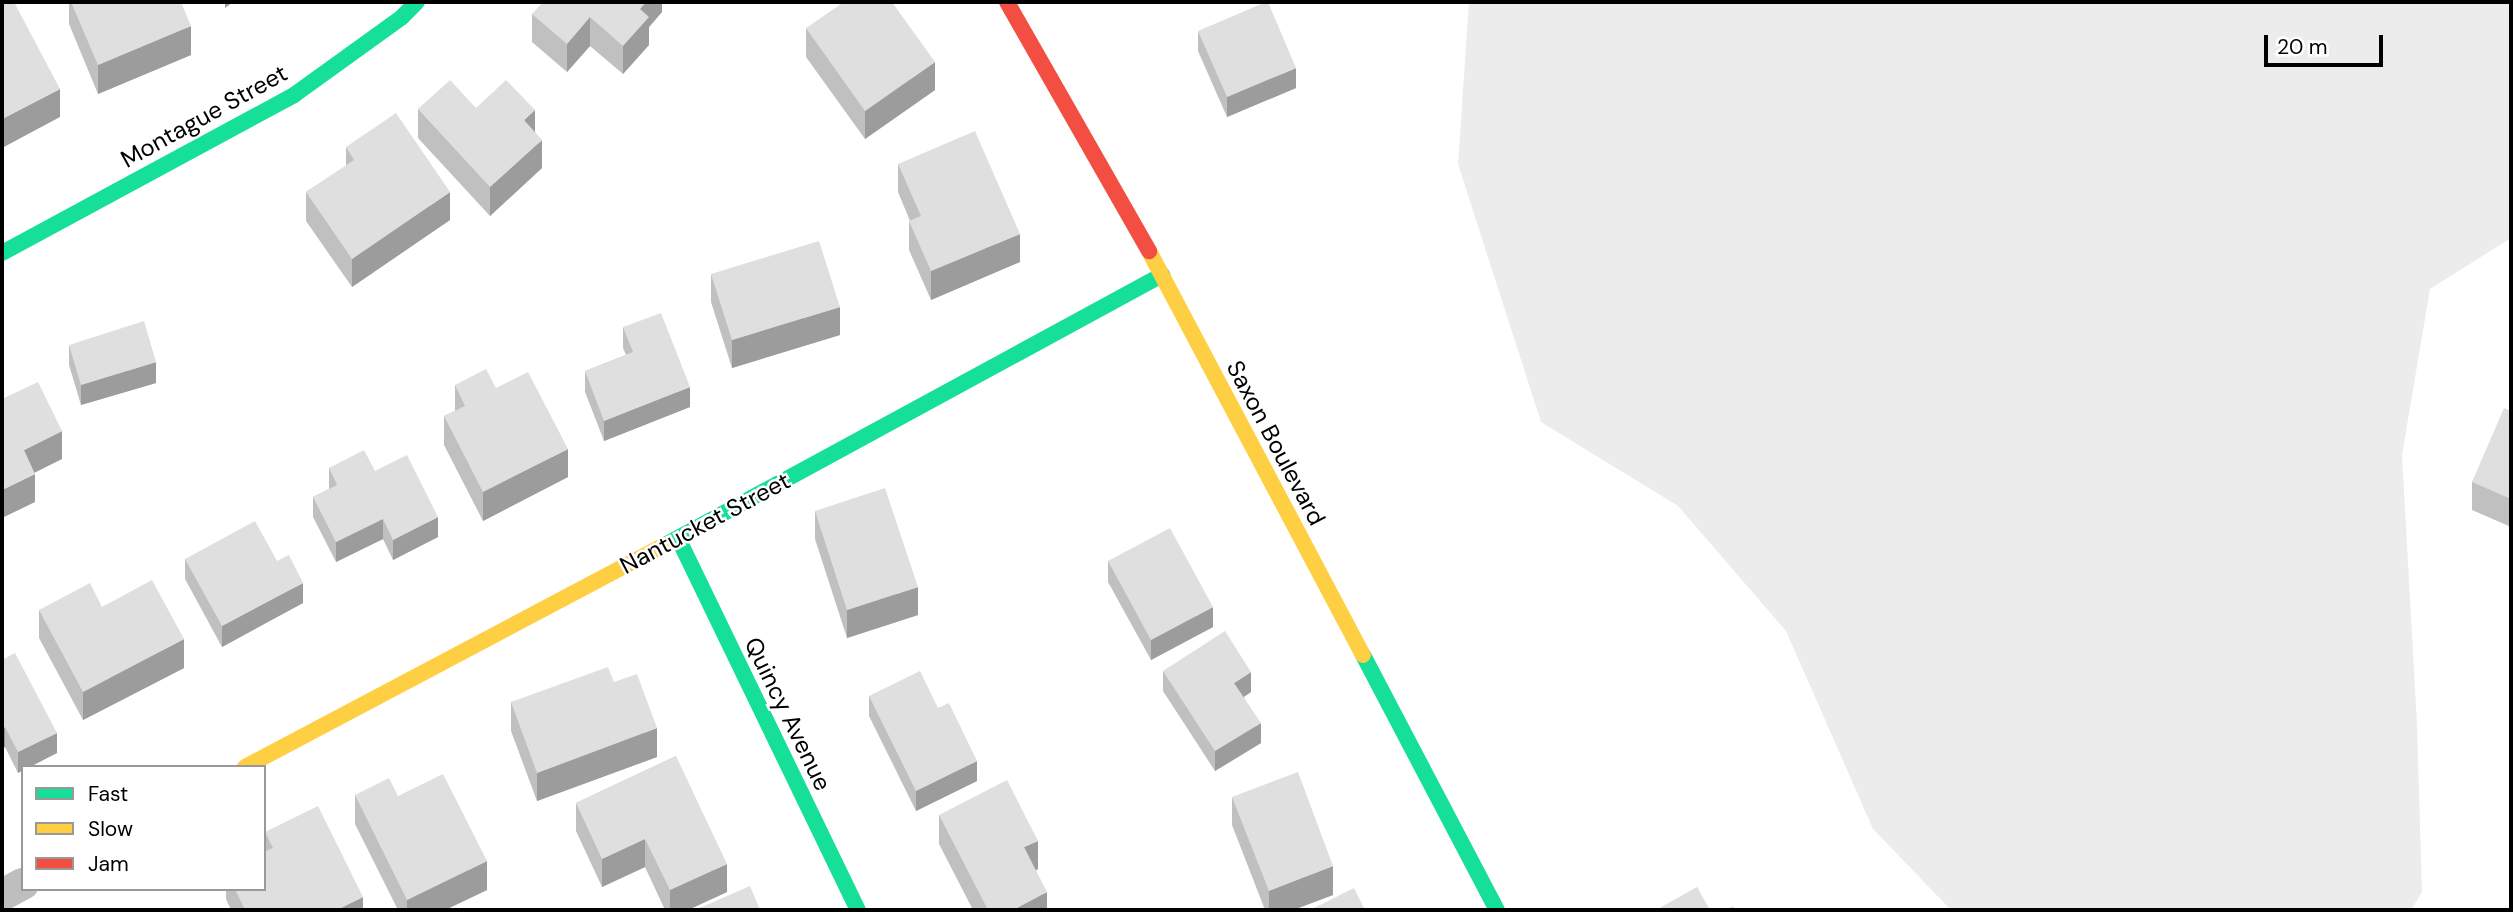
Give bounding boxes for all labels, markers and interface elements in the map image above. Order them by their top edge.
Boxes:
scale bar [2268,21,2387,65]
text: 20 m [2277,33,2328,61]
street label: Montague Street [116,58,292,174]
street label: Saxon Boulevard [1220,356,1332,530]
street label: Nantucket Street [615,466,795,580]
street label: Quincy Avenue [738,633,838,795]
legend [21,765,266,891]
text: Fast [88,780,128,808]
text: Slow [88,815,133,843]
text: Jam [88,850,129,878]

